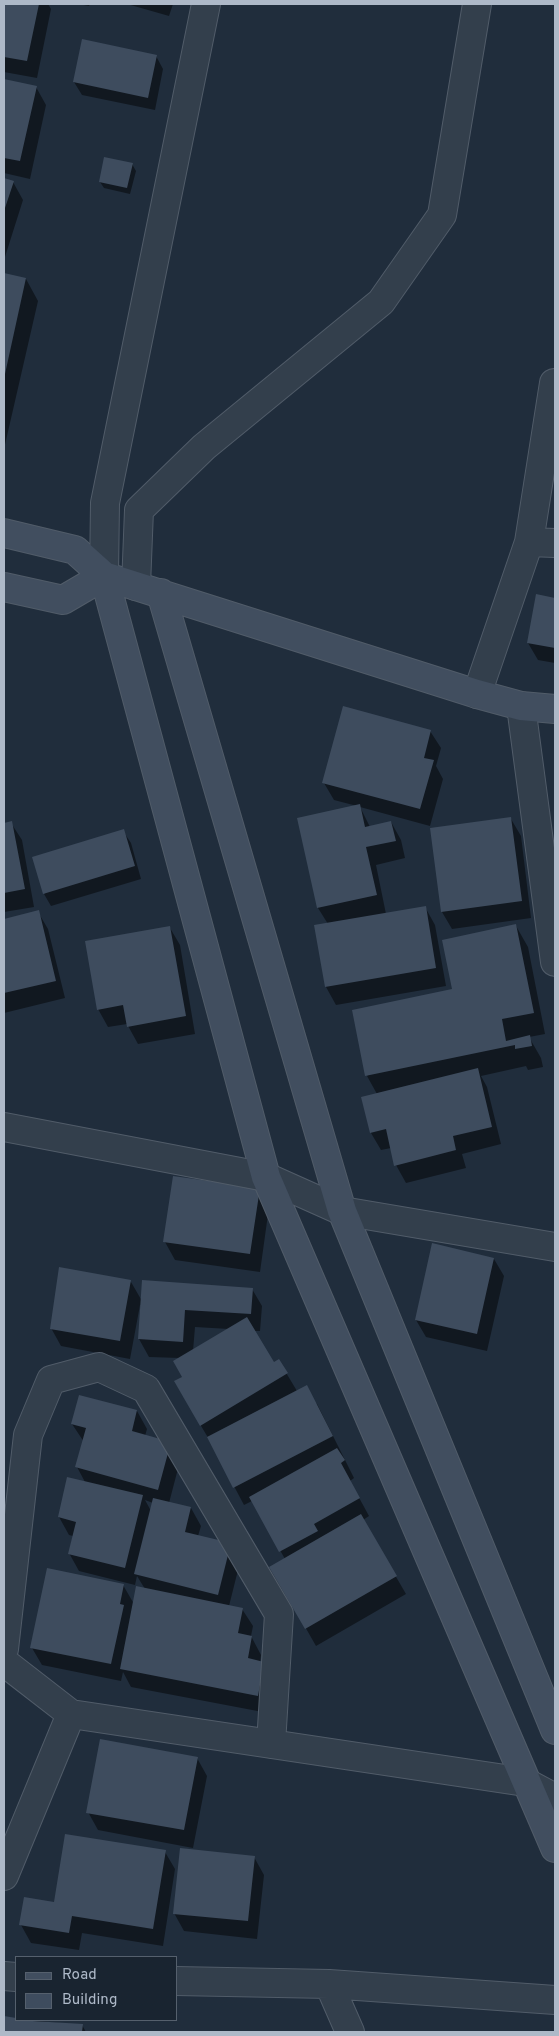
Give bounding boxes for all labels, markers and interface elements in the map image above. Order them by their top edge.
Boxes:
legend [15,1956,178,2021]
text: Road [62,1966,97,1985]
text: Building [62,1991,117,2010]

